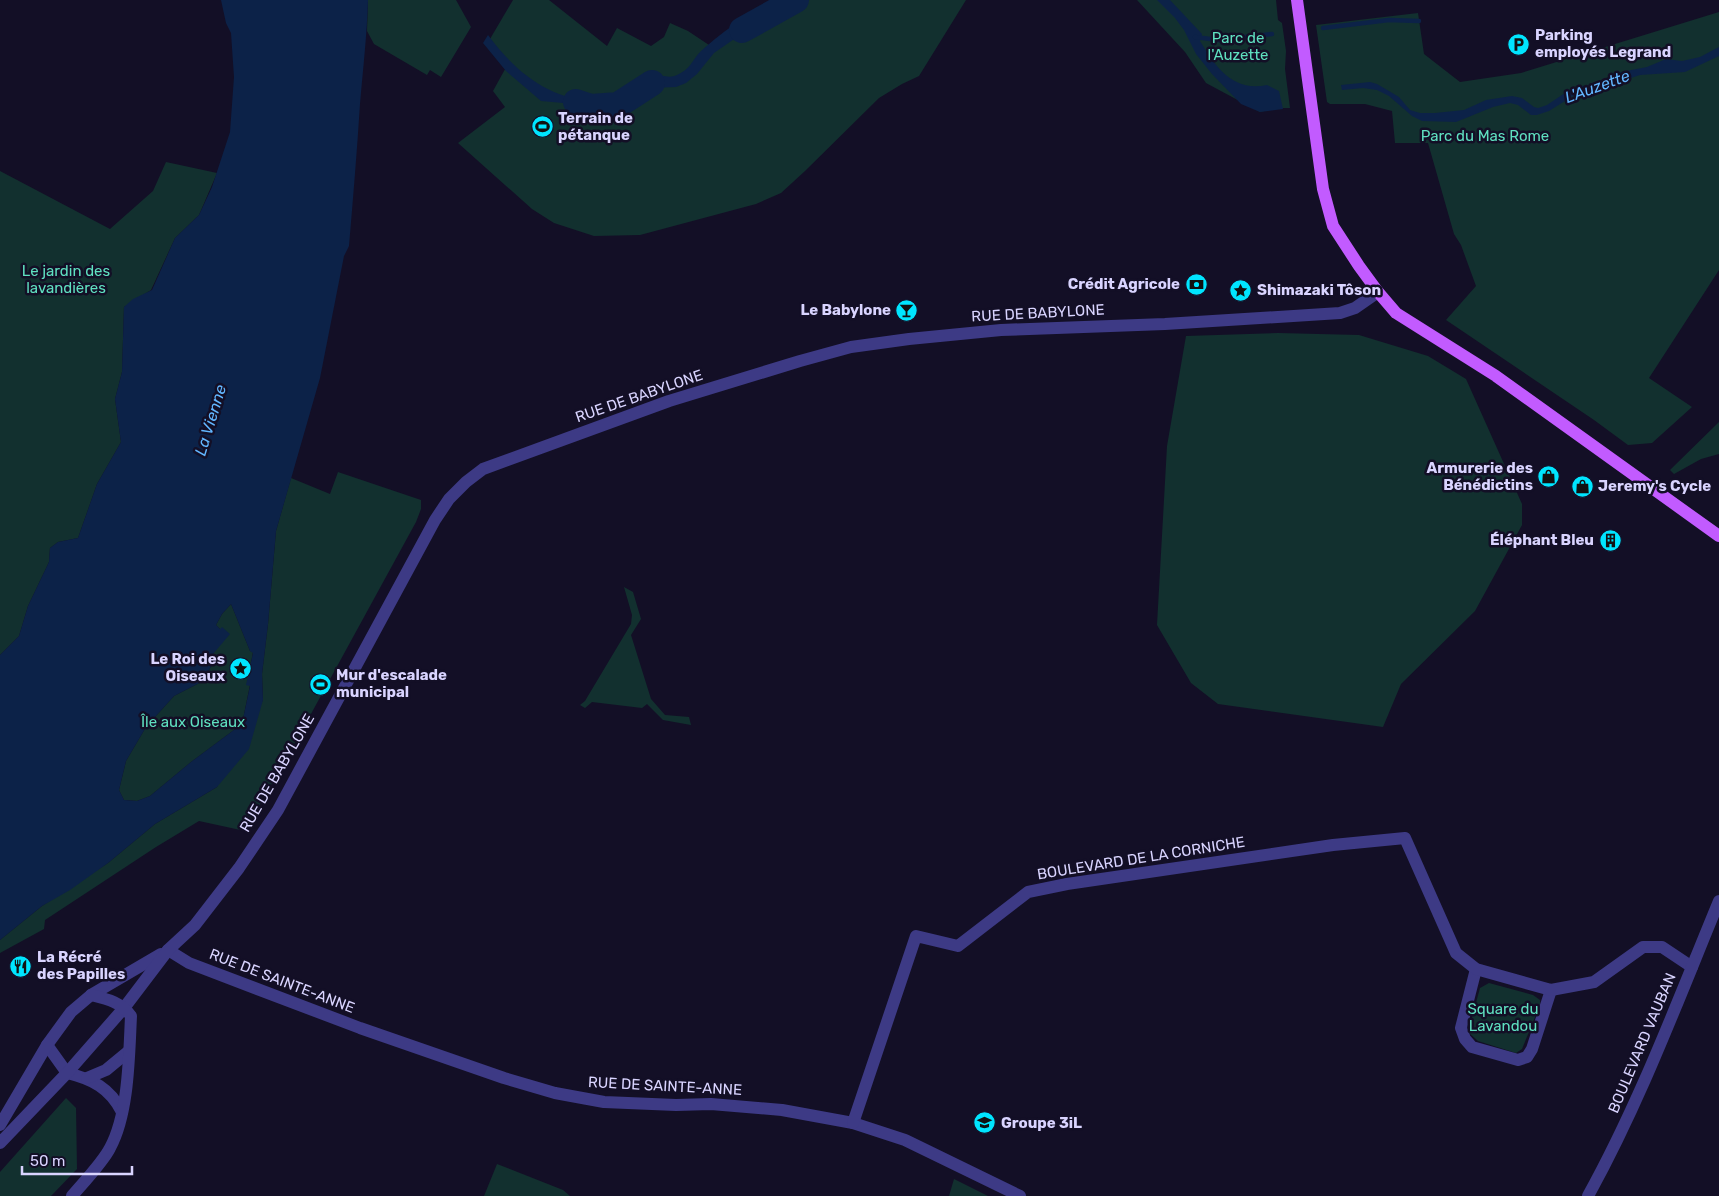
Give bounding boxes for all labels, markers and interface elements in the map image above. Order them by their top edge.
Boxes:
place label: Parking employés Legrand [1535,26,1671,61]
park label: Parc de l'Auzette [1208,29,1268,64]
parking icon: Parking employés Legrand [1507,32,1531,56]
water label: L'Auzette [1562,66,1632,107]
place label: Terrain de pétanque [558,109,633,144]
sports icon: Terrain de pétanque [530,115,554,139]
park label: Parc du Mas Rome [1421,127,1549,145]
park label: Le jardin des lavandières [22,262,110,297]
bank icon: Crédit Agricole [1184,272,1208,296]
place label: Crédit Agricole [1068,275,1180,293]
place icon: Shimazaki Tôson [1229,278,1253,302]
place label: Shimazaki Tôson [1257,281,1381,299]
bar icon: Le Babylone [895,298,919,322]
place label: Le Babylone [800,301,891,319]
street label: RUE DE BABYLONE [971,301,1105,325]
street label: RUE DE BABYLONE [573,366,705,426]
water label: La Vienne [191,382,230,458]
place label: Armurerie des Bénédictins [1427,459,1533,494]
shop icon: Armurerie des Bénédictins [1537,465,1561,489]
shop icon: Jeremy's Cycle [1570,474,1594,498]
place label: Jeremy's Cycle [1598,477,1711,495]
building icon: Éléphant Bleu [1598,528,1622,552]
place label: Éléphant Bleu [1490,531,1594,549]
place label: Le Roi des Oiseaux [150,650,225,685]
place icon: Le Roi des Oiseaux [229,656,253,680]
place label: Mur d'escalade municipal [336,666,447,701]
sports icon: Mur d'escalade municipal [308,672,332,696]
street label: RUE DE BABYLONE [236,711,318,835]
park label: Île aux Oiseaux [140,713,245,731]
street label: BOULEVARD DE LA CORNICHE [1036,833,1246,883]
street label: RUE DE SAINTE-ANNE [207,945,357,1017]
place label: La Récré des Papilles [37,948,125,983]
restaurant icon: La Récré des Papilles [9,954,33,978]
street label: BOULEVARD VAUBAN [1604,970,1680,1116]
park label: Square du Lavandou [1467,1000,1539,1035]
street label: RUE DE SAINTE-ANNE [587,1073,743,1099]
school or university icon: Groupe 3iL [973,1111,997,1135]
place label: Groupe 3iL [1001,1114,1082,1132]
scale bar [22,1144,132,1176]
text: 50 m [30,1152,65,1170]

